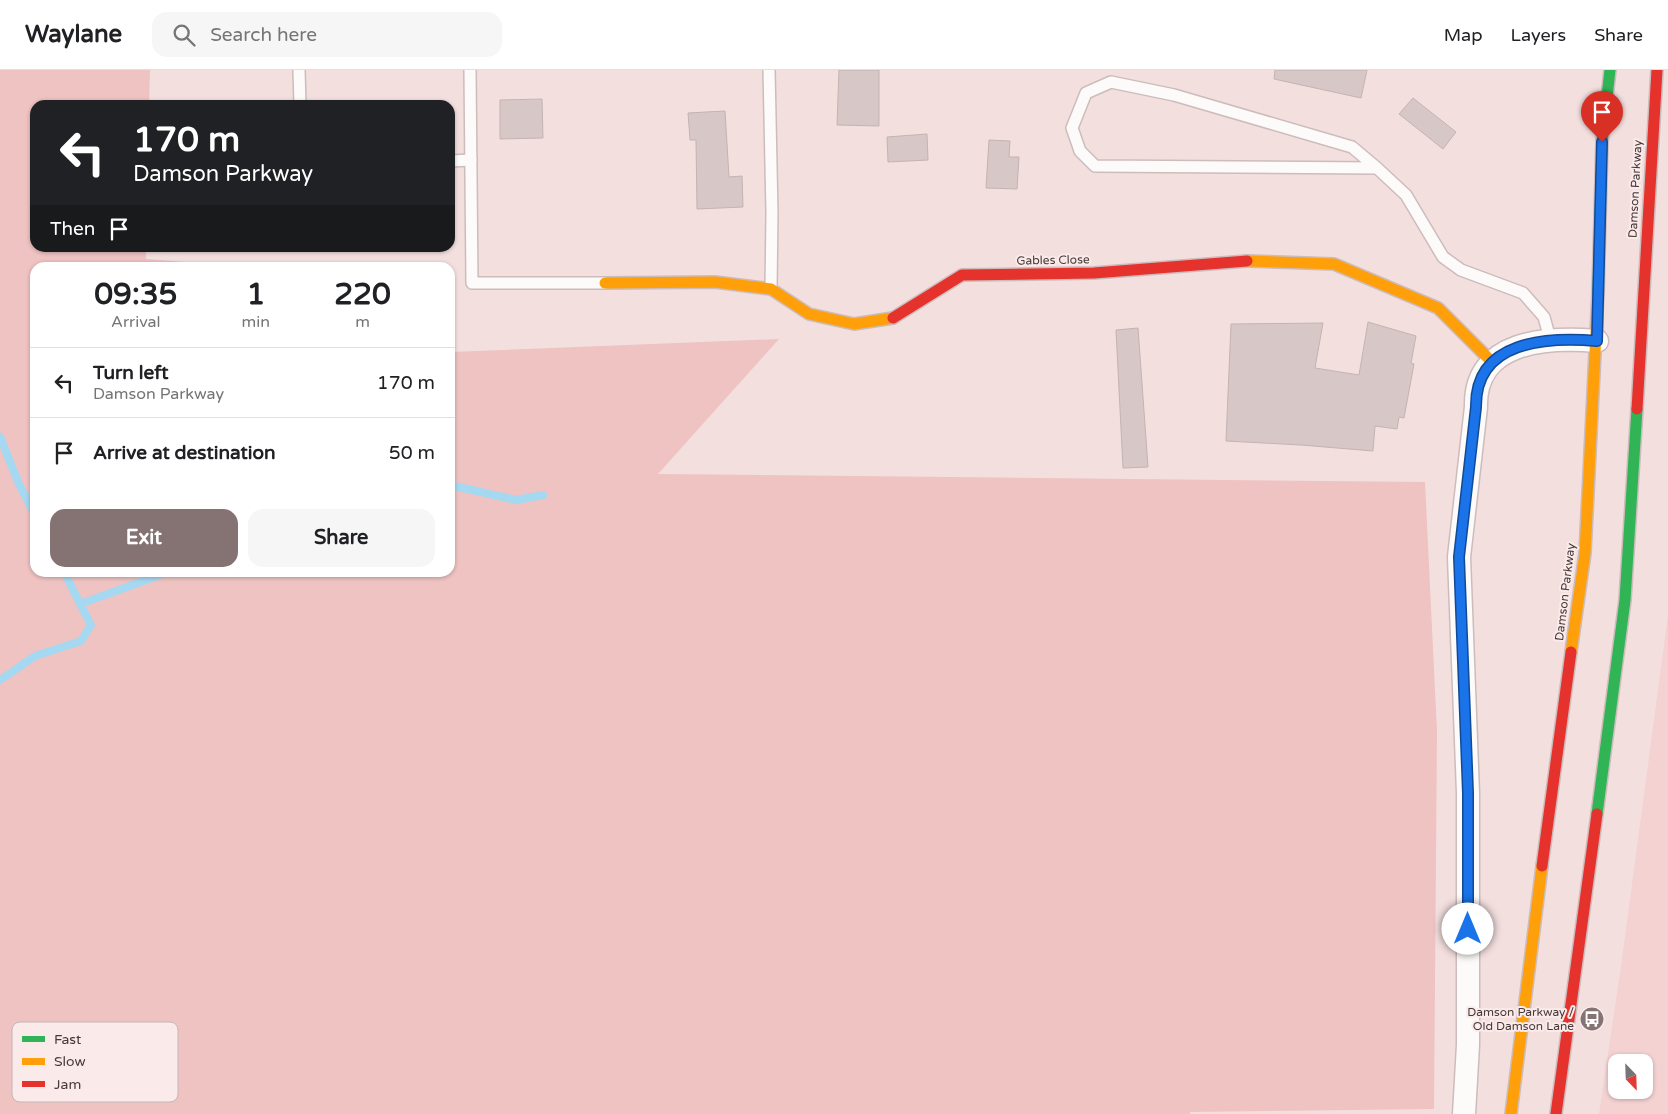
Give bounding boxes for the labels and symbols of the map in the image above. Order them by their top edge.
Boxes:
pin [1581,91,1623,142]
street label: Damson Parkway [1625,139,1645,238]
street label: Gables Close [1016,252,1090,268]
street label: Damson Parkway [1552,542,1578,642]
position arrow [1441,902,1493,954]
place label: Damson Parkway / Old Damson Lane [1467,1005,1574,1033]
bus stop icon: Damson Parkway / Old Damson Lane [1579,1006,1605,1032]
legend [12,1022,178,1102]
text: Fast [54,1031,82,1048]
text: Slow [54,1053,86,1070]
north arrow [1608,1054,1652,1099]
text: Jam [54,1076,81,1093]

